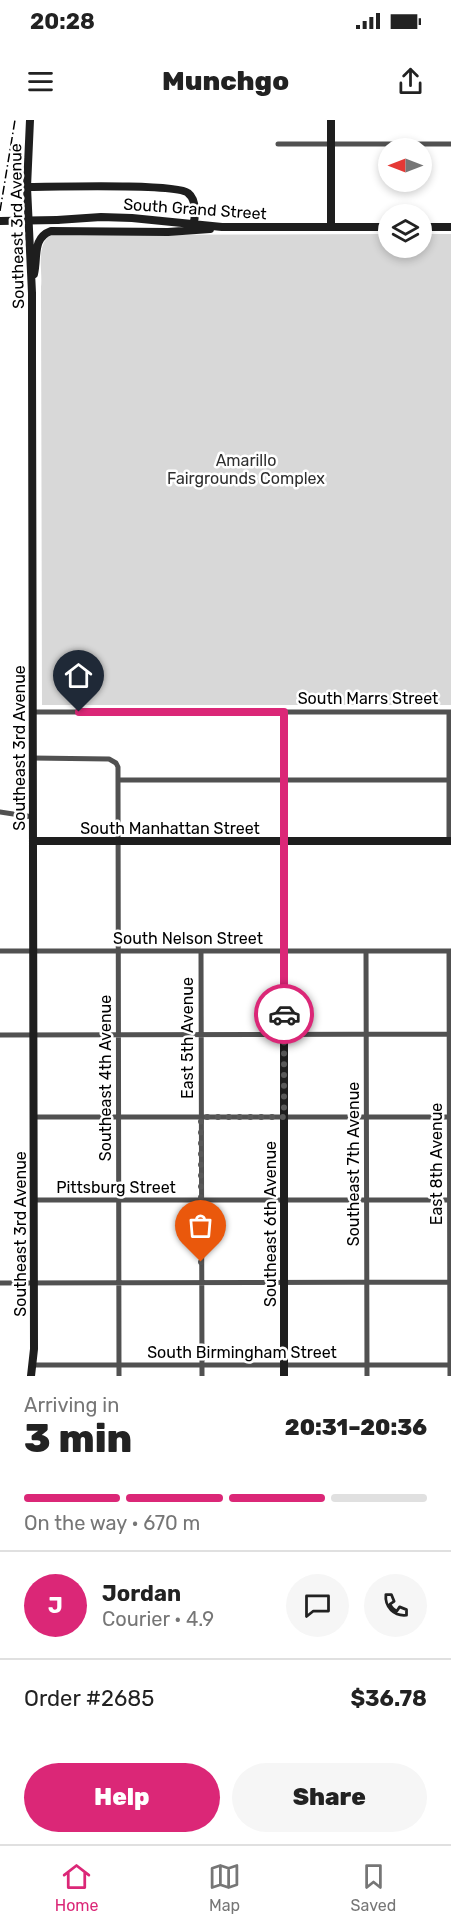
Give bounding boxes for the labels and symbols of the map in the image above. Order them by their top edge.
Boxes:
north arrow [378,138,432,192]
street label: Southeast 3rd Avenue [6,143,28,309]
street label: South Grand Street [123,195,267,223]
park label: Amarillo Fairgrounds Complex [167,451,325,488]
pin [53,650,104,712]
street label: Southeast 3rd Avenue [10,665,29,831]
street label: South Marrs Street [298,689,438,708]
street label: South Manhattan Street [80,819,260,838]
street label: South Nelson Street [113,929,263,948]
street label: East 5th Avenue [178,977,197,1099]
courier [254,984,314,1044]
street label: Southeast 4th Avenue [96,995,115,1161]
street label: Southeast 7th Avenue [344,1082,363,1246]
street label: East 8th Avenue [427,1103,446,1225]
street label: Southeast 6th Avenue [261,1141,280,1307]
street label: Southeast 3rd Avenue [11,1151,30,1317]
street label: Pittsburg Street [56,1178,176,1197]
pin [175,1200,226,1262]
street label: South Birmingham Street [147,1343,337,1362]

